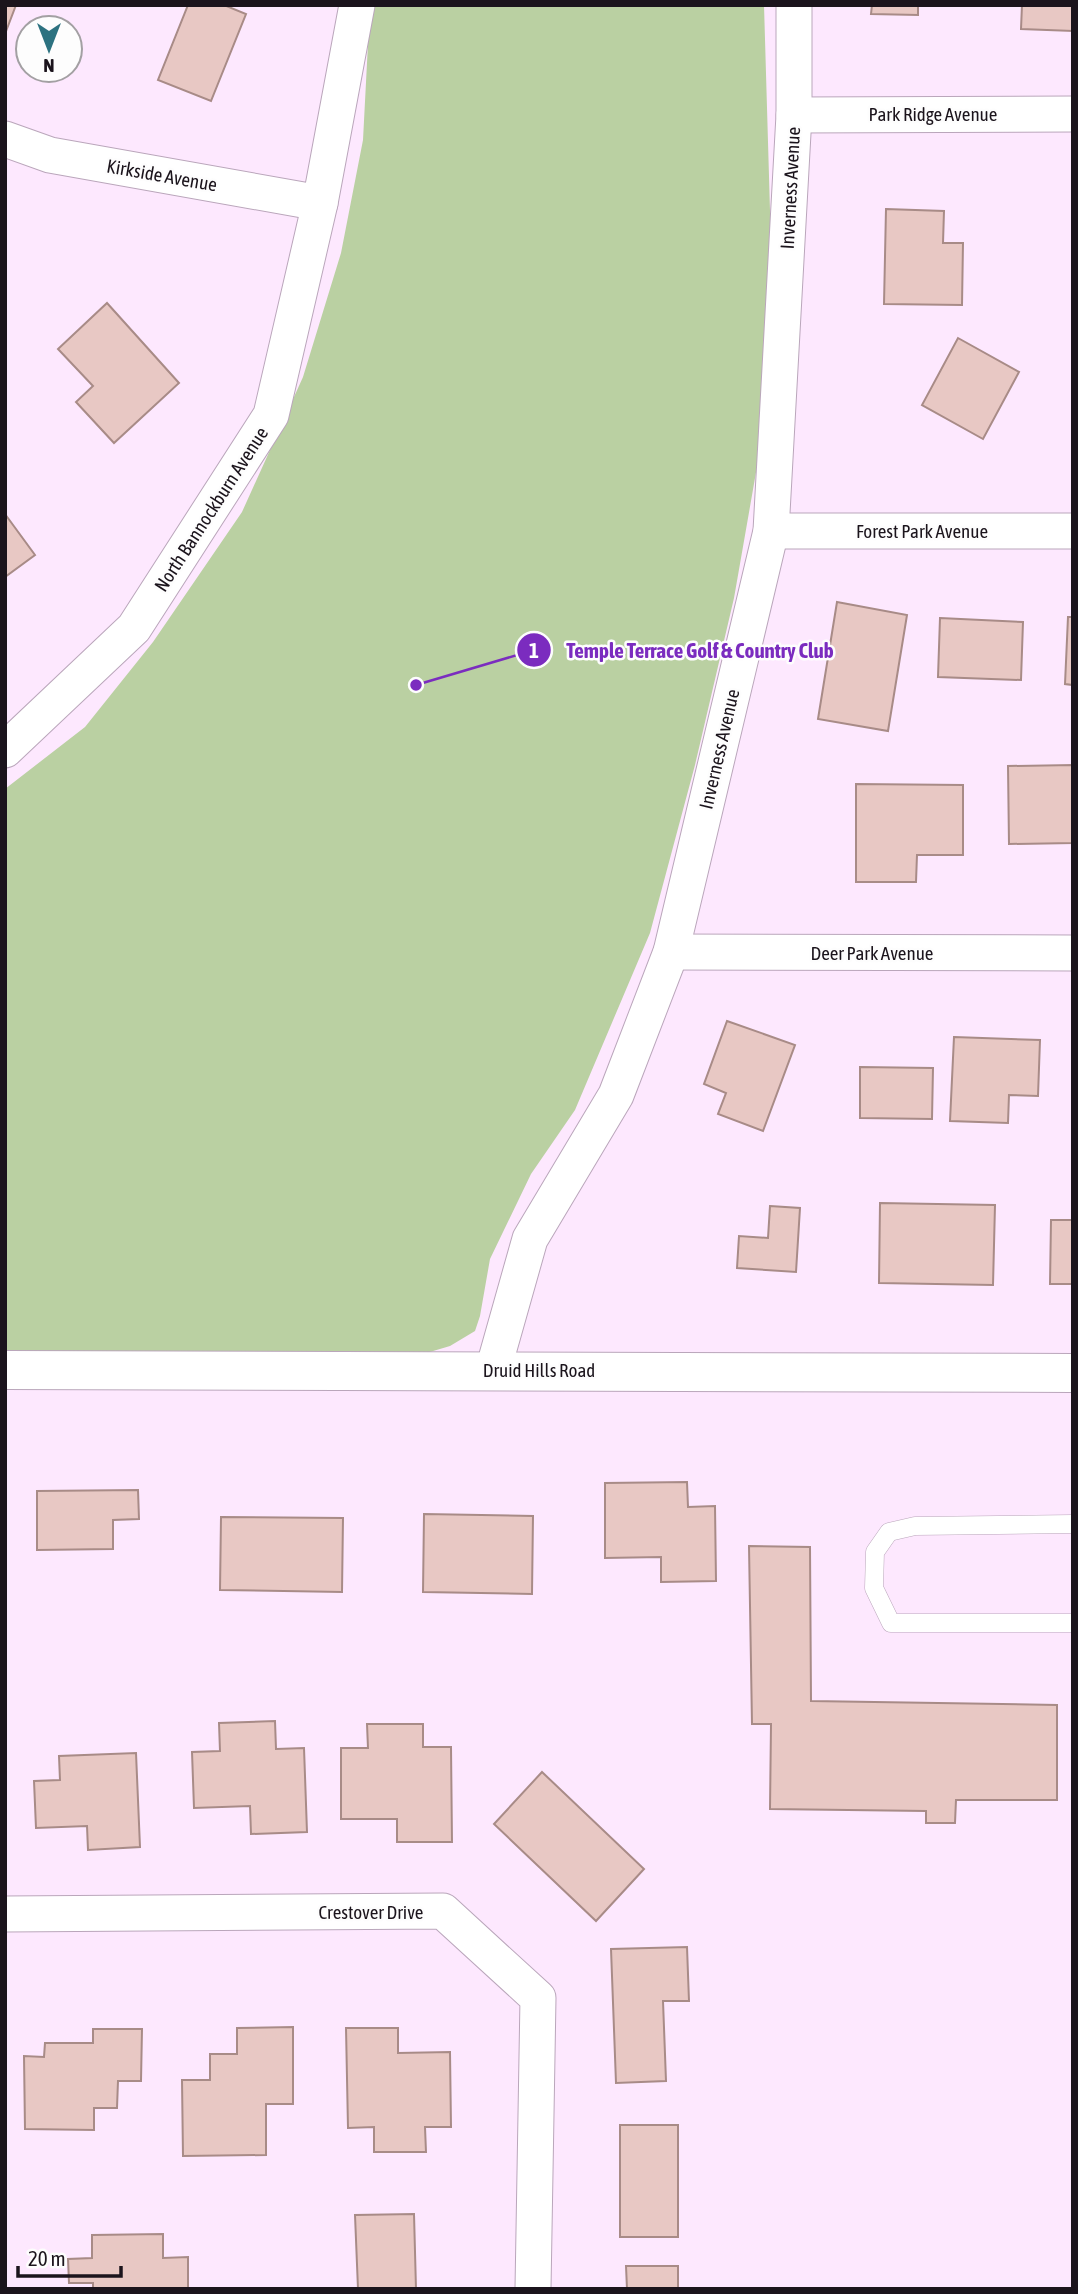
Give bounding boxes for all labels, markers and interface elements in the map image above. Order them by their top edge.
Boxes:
north arrow [14,14,84,84]
text: N [43,55,55,77]
street label: Park Ridge Avenue [869,103,997,125]
street label: Inverness Avenue [776,126,804,250]
street label: Kirkside Avenue [105,154,219,196]
street label: North Bannockburn Avenue [150,423,272,595]
street label: Forest Park Avenue [856,520,988,542]
callout: Temple Terrace Golf & Country Club [517,629,847,671]
text: 1 [529,638,539,662]
text: Temple Terrace Golf & Country Club [566,638,834,662]
street label: Inverness Avenue [695,687,743,811]
street label: Deer Park Avenue [811,942,933,964]
street label: Druid Hills Road [483,1359,595,1381]
street label: Crestover Drive [319,1901,423,1923]
scale bar [18,2234,121,2278]
text: 20 m [28,2246,66,2270]

